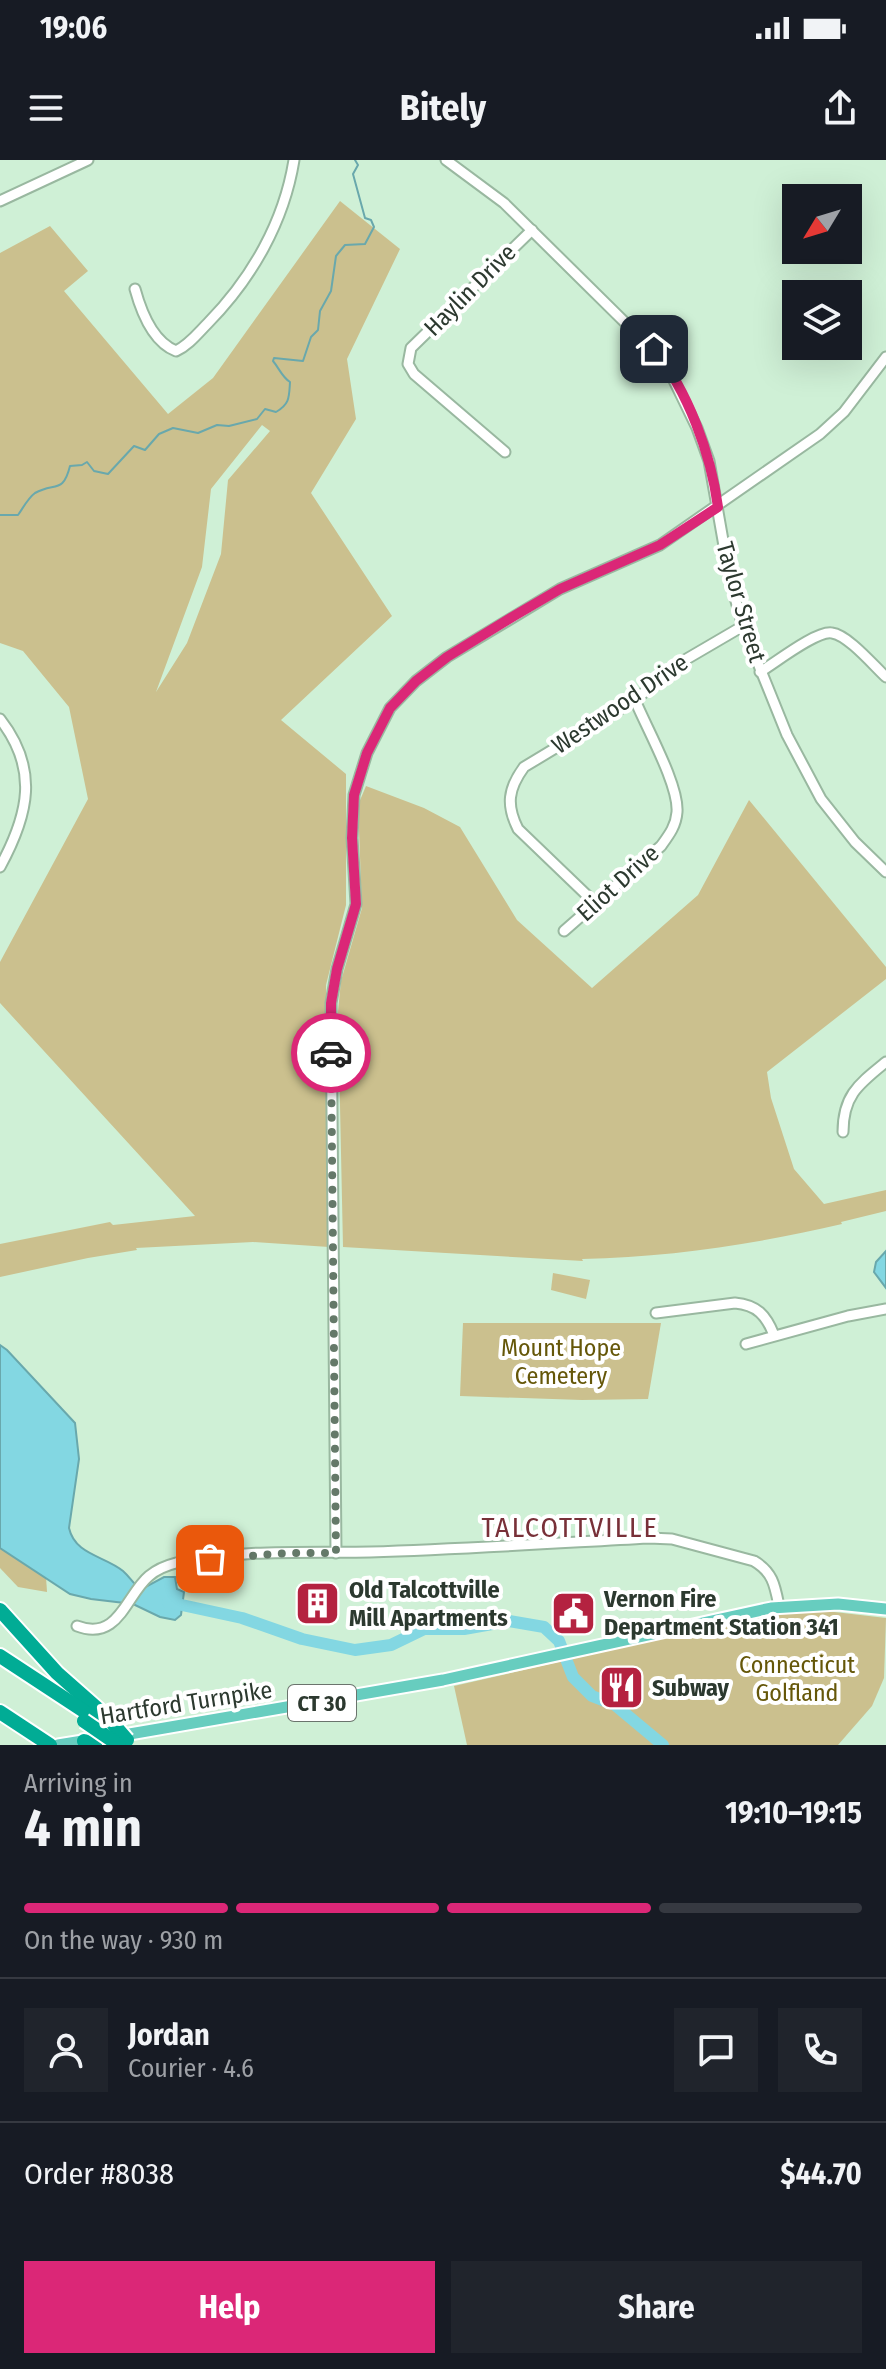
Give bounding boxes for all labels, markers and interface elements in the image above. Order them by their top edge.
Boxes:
text: 19:06 [40,10,107,46]
icon: menu [24,86,68,130]
text: Bitely [400,86,486,130]
icon: share [818,86,862,130]
north arrow [782,184,862,264]
map controls [782,184,862,360]
street label: Haylin Drive [418,238,522,342]
button: layers [782,280,862,360]
pin [620,315,688,383]
icon: home [632,327,676,371]
street label: Taylor Street [710,539,772,666]
street label: Westwood Drive [547,648,693,760]
street label: Eliot Drive [571,839,665,927]
courier [291,1013,371,1093]
icon: car [309,1031,353,1075]
park label: Mount Hope Cemetery [501,1334,621,1390]
district label: TALCOTTVILLE [481,1511,659,1544]
pin [176,1525,244,1593]
icon: bag [188,1537,232,1581]
place label: Old Talcottville Mill Apartments [349,1576,508,1632]
building icon: Old Talcottville Mill Apartments [294,1580,342,1628]
place label: Vernon Fire Department Station 341 [603,1585,839,1641]
public building icon: Vernon Fire Department Station 341 [549,1589,597,1637]
park label: Connecticut Golfland [739,1651,855,1707]
restaurant icon: Subway [597,1664,645,1712]
place label: Subway [652,1674,730,1702]
street label: Hartford Turnpike [98,1676,274,1730]
road number: CT 30 [288,1685,356,1721]
text: Arriving in [24,1768,133,1799]
text: 19:10–19:15 [725,1795,862,1831]
text: 4 min [24,1797,142,1860]
text: On the way · 930 m [24,1925,223,1956]
button: person [24,2008,108,2092]
button: chat [674,2008,758,2092]
button: phone [778,2008,862,2092]
text: Jordan [128,2017,210,2053]
text: Courier · 4.6 [128,2053,254,2084]
text: Order #8038 [24,2156,174,2192]
text: $44.70 [780,2156,862,2192]
button: Help [24,2261,435,2353]
button: Share [451,2261,862,2353]

